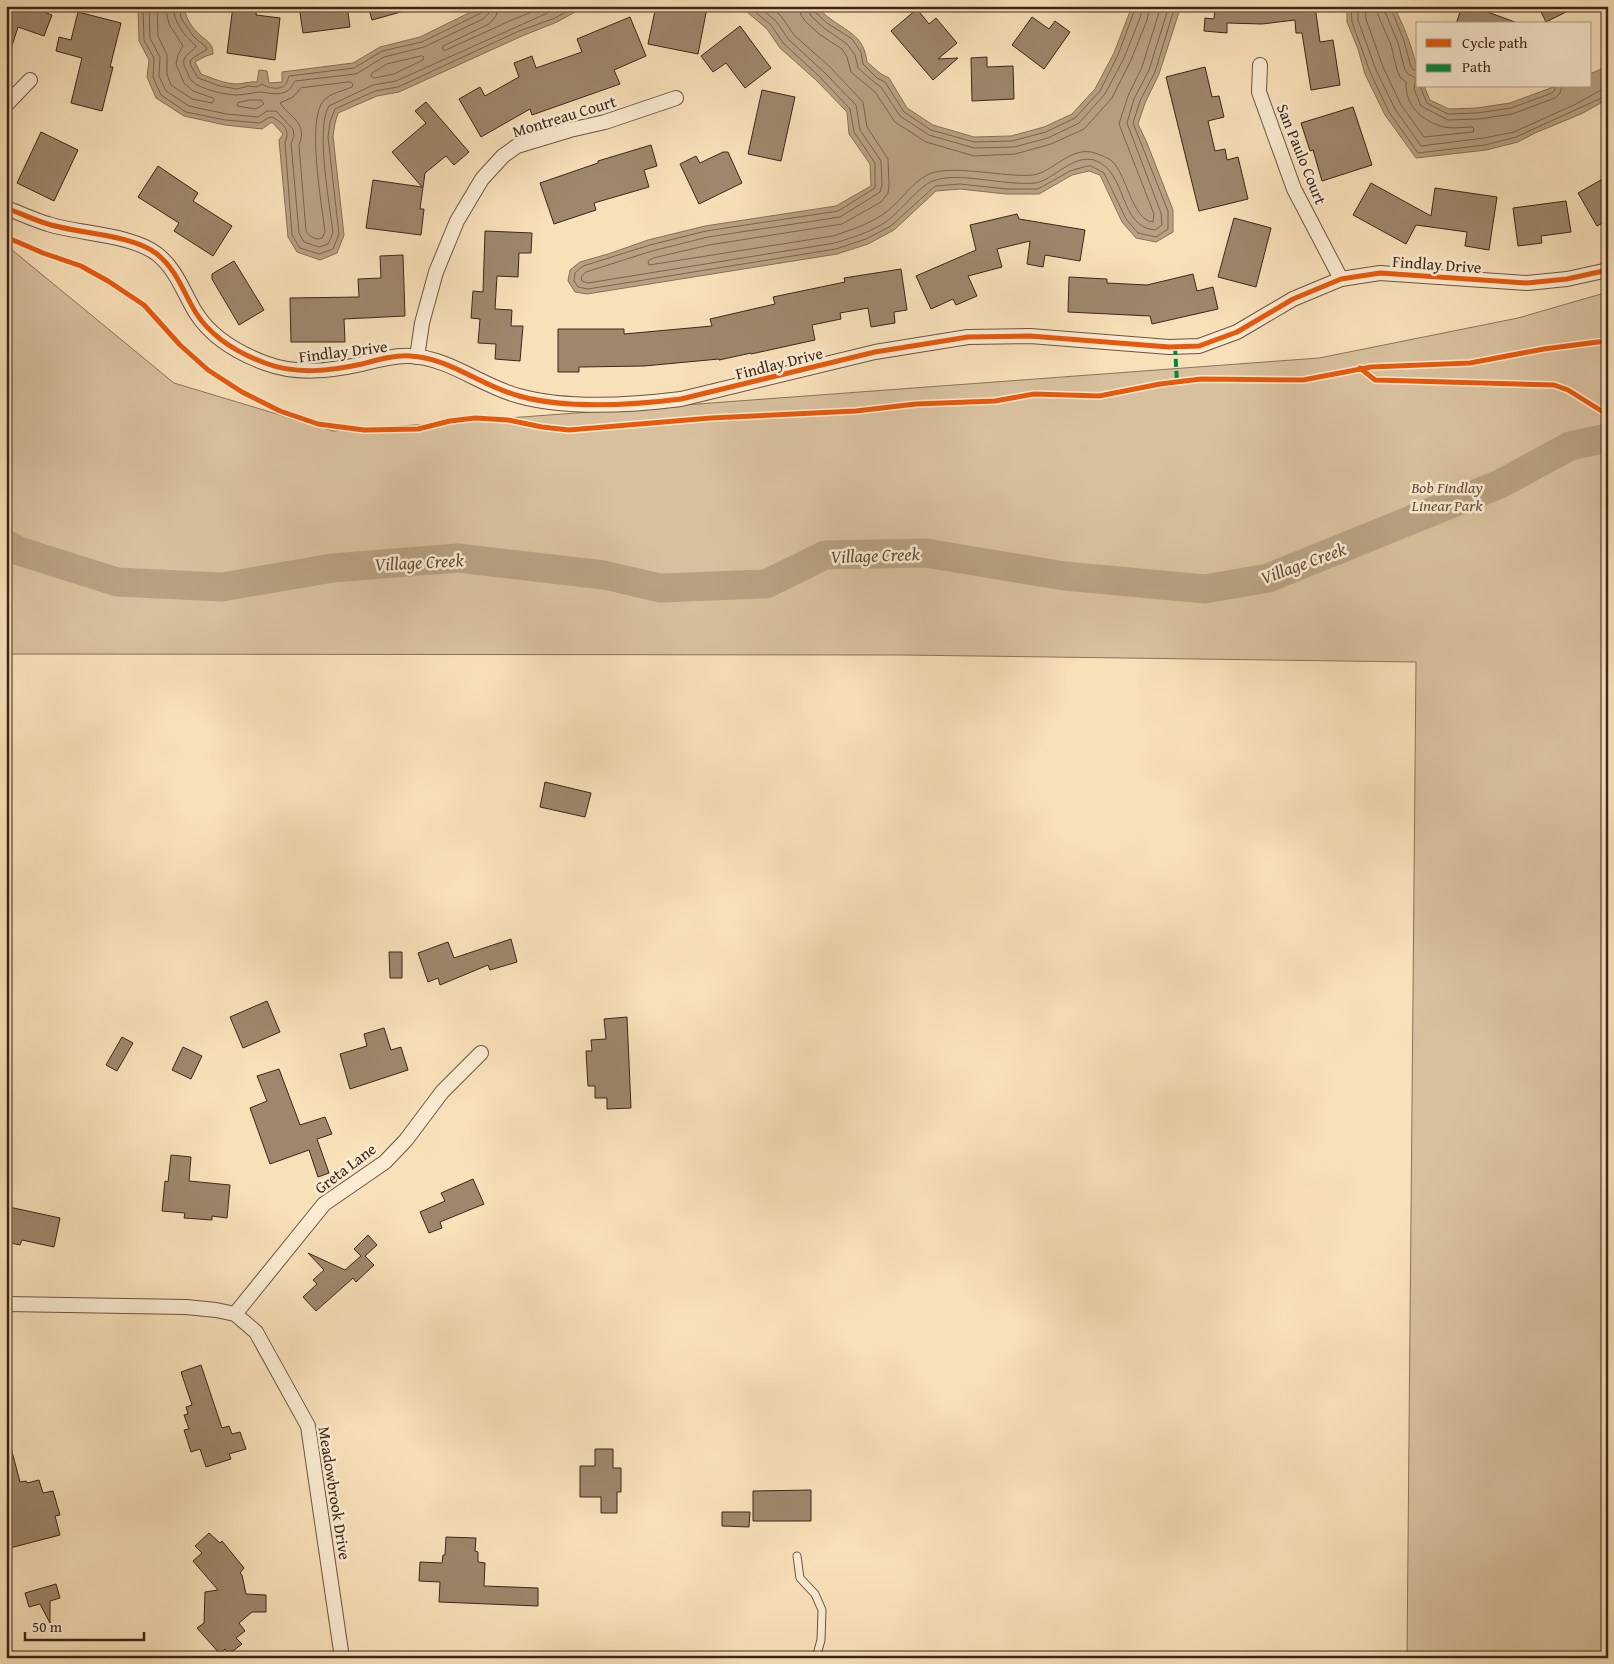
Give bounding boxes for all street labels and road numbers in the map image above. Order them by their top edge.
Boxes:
street label: Montreau Court [509,89,619,143]
street label: San Paulo Court [1271,100,1333,208]
street label: Findlay Drive [1392,249,1482,279]
street label: Findlay Drive [297,334,389,368]
street label: Findlay Drive [733,341,825,385]
street label: Greta Lane [309,1137,381,1199]
street label: Meadowbrook Drive [313,1425,357,1561]

